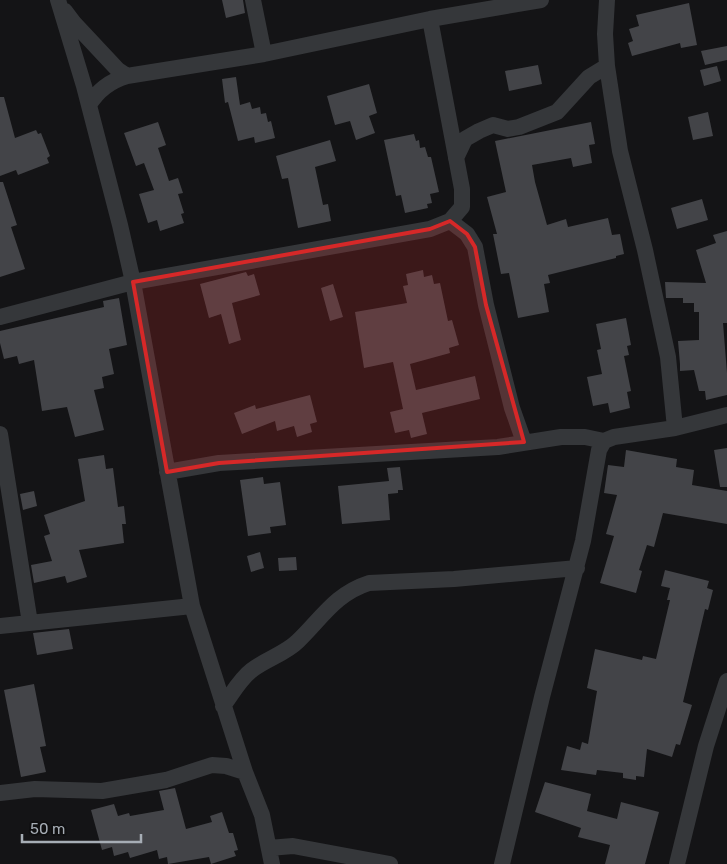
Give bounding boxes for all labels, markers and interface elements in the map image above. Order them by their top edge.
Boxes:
scale bar [22,812,141,844]
text: 50 m [30,820,65,838]

